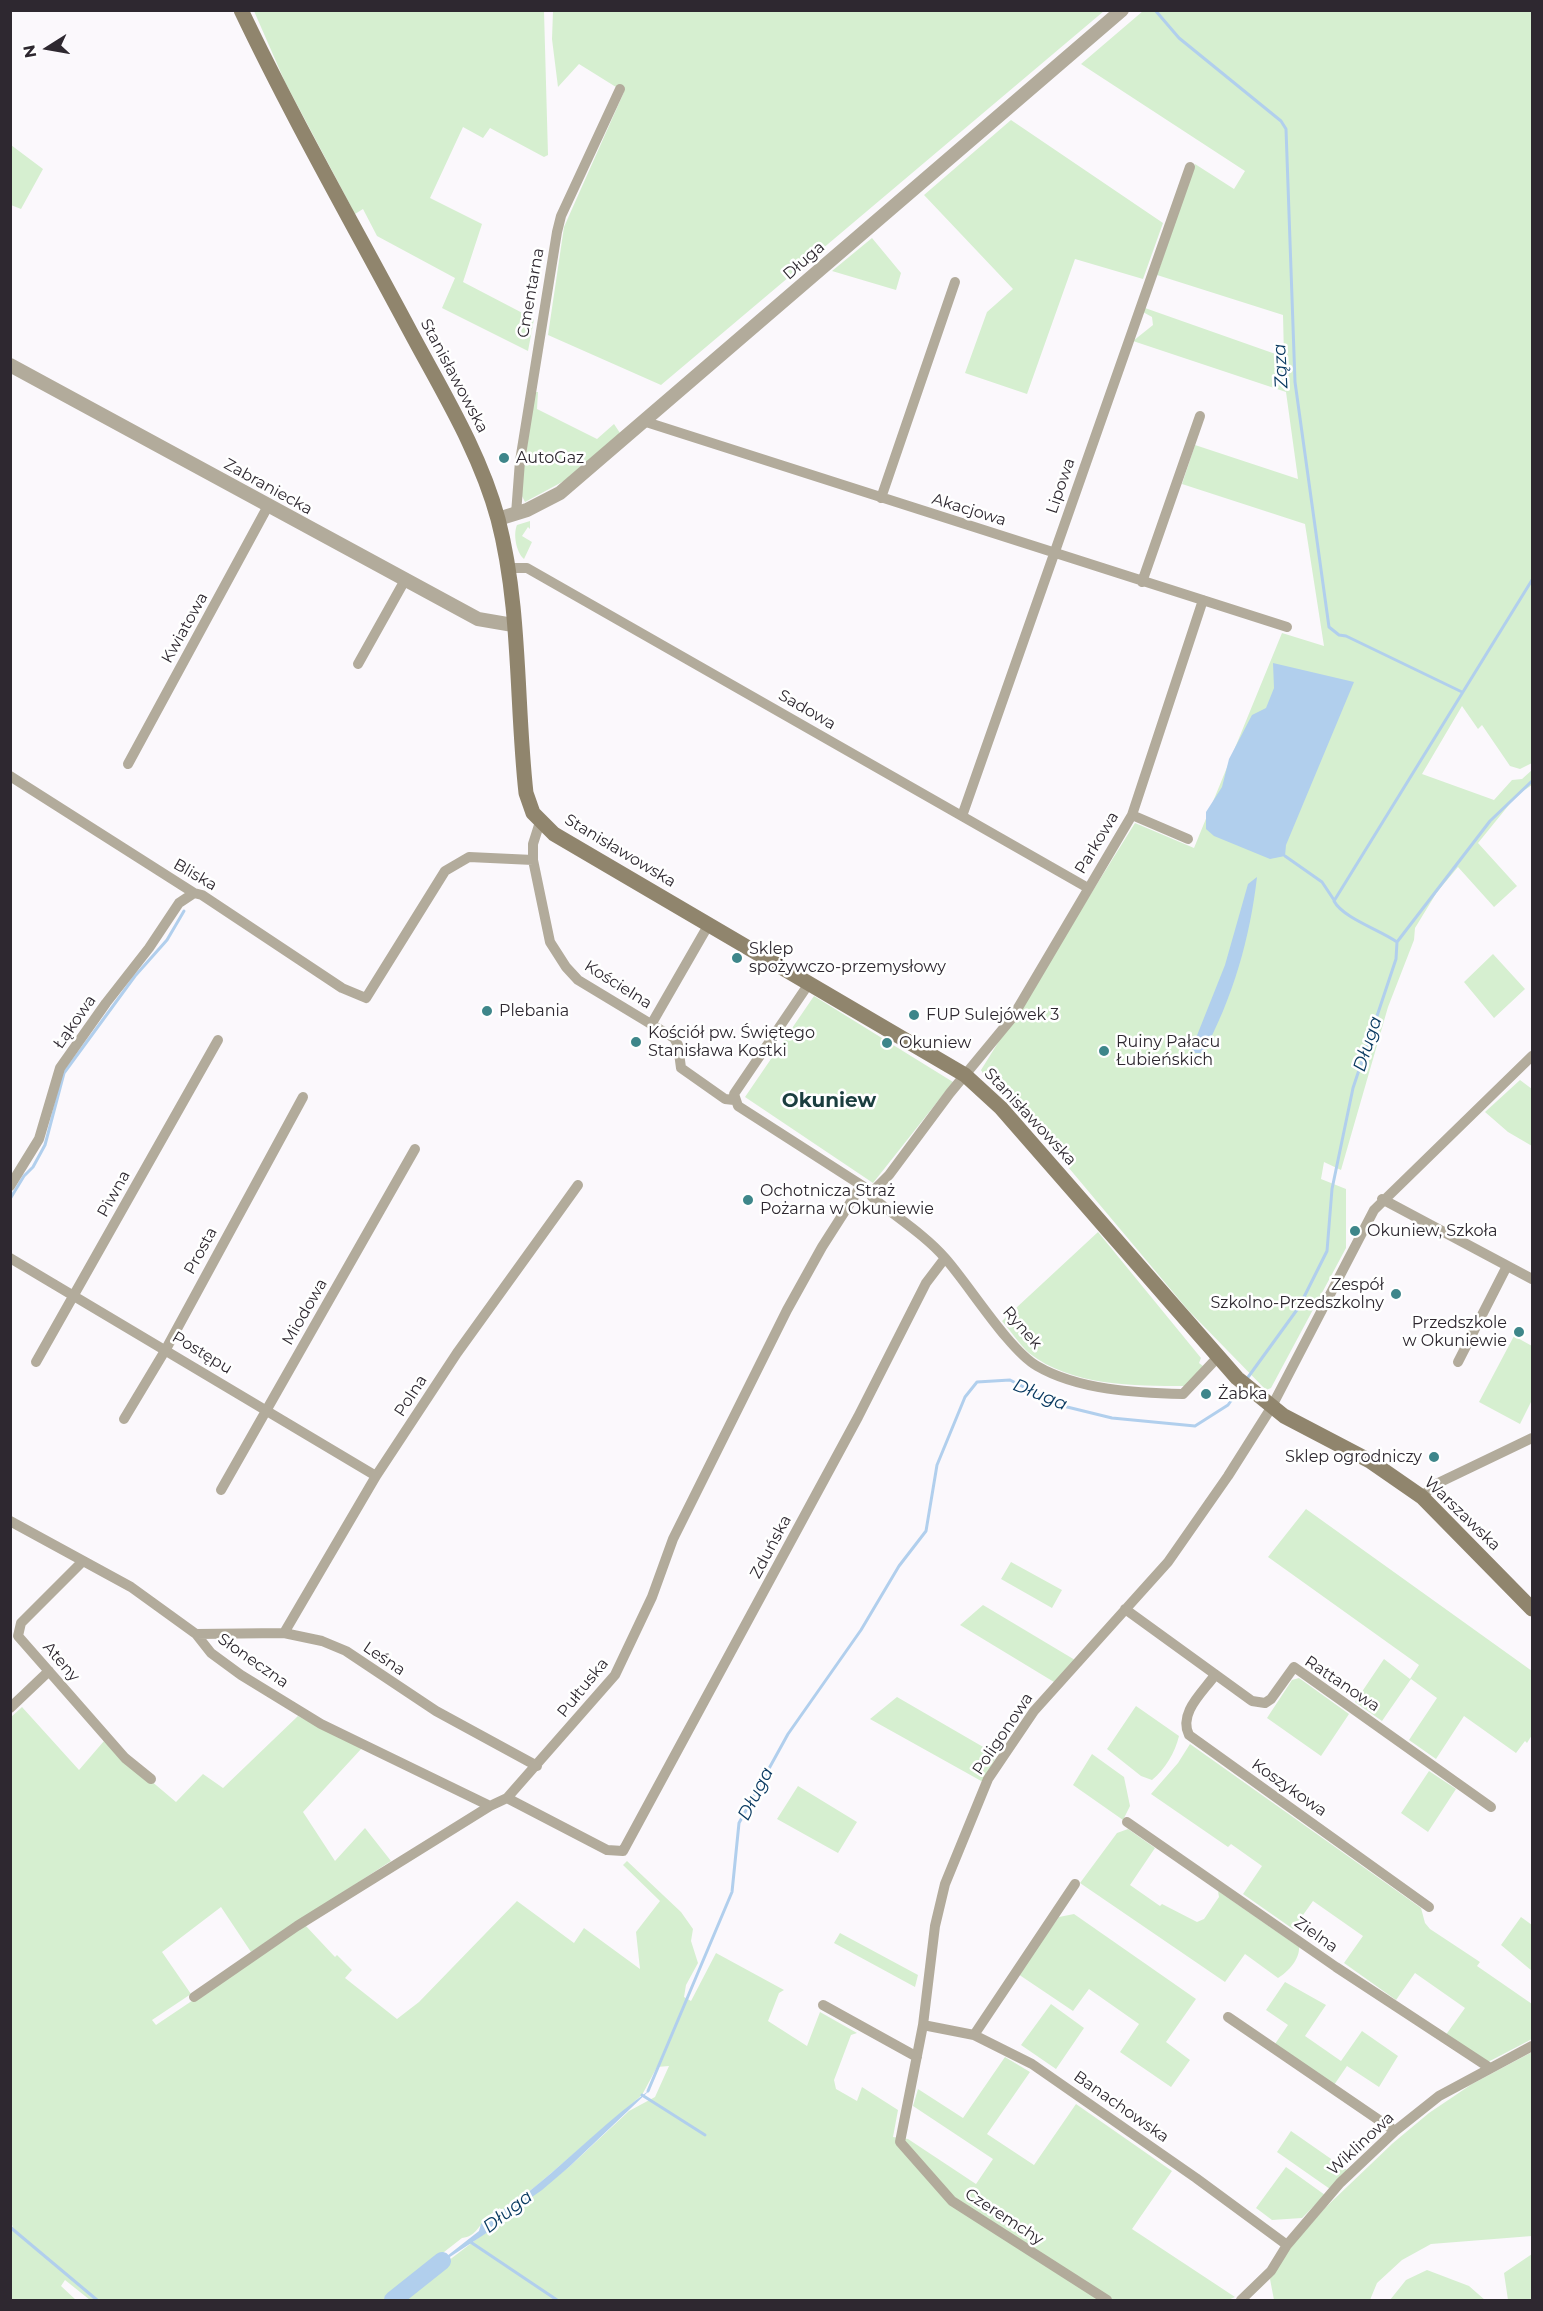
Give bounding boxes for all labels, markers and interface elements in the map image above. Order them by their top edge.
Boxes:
north arrow [18,18,78,78]
text: N [19,43,40,60]
street label: Długa [779,238,829,284]
street label: Cmentarna [514,247,548,339]
street label: Stanisławowska [416,316,492,436]
water label: Ząza [1269,343,1293,389]
place label: AutoGaz [516,448,584,468]
marker: AutoGaz [497,451,511,465]
street label: Zabraniecka [220,455,316,519]
street label: Lipowa [1043,456,1079,516]
street label: Akacjowa [930,490,1008,530]
street label: Kwiatowa [158,589,212,667]
street label: Sadowa [775,686,839,734]
street label: Parkowa [1071,808,1123,878]
street label: Stanisławowska [561,810,679,892]
street label: Bliska [170,855,220,895]
place label: Sklep spożywczo-przemysłowy [749,939,946,977]
marker: Sklep spożywczo-przemysłowy [730,951,744,965]
street label: Kościelna [581,957,655,1013]
street label: Łąkowa [50,991,100,1053]
place label: Plebania [499,1001,569,1021]
marker: Plebania [480,1004,494,1018]
place label: FUP Sulejówek 3 [926,1005,1059,1025]
marker: FUP Sulejówek 3 [907,1008,921,1022]
water label: Długa [1349,1014,1387,1074]
place label: Kościół pw. Świętego Stanisława Kostki [648,1023,815,1061]
place label: Ruiny Pałacu Łubieńskich [1116,1032,1220,1070]
place label: Okuniew [899,1033,971,1053]
marker: Kościół pw. Świętego Stanisława Kostki [629,1035,643,1049]
marker: Okuniew [880,1036,894,1050]
marker: Ruiny Pałacu Łubieńskich [1097,1044,1111,1058]
street label: Stanisławowska [980,1064,1080,1170]
district label: Okuniew [782,1089,876,1113]
street label: Piwna [93,1167,135,1221]
place label: Ochotnicza Straż Pożarna w Okuniewie [760,1181,934,1219]
marker: Ochotnicza Straż Pożarna w Okuniewie [741,1193,755,1207]
place label: Okuniew, Szkoła [1367,1221,1497,1241]
street label: Prosta [180,1224,222,1278]
marker: Okuniew, Szkoła [1348,1224,1362,1238]
street label: Miodowa [278,1275,332,1349]
place label: Zespół Szkolno-Przedszkolny [1210,1275,1384,1313]
marker: Zespół Szkolno-Przedszkolny [1389,1287,1403,1301]
street label: Rynek [998,1303,1046,1353]
place label: Przedszkole w Okuniewie [1403,1313,1507,1351]
marker: Przedszkole w Okuniewie [1512,1325,1526,1339]
street label: Postępu [169,1328,235,1378]
street label: Polna [390,1372,432,1420]
water label: Długa [1010,1374,1070,1416]
place label: Żabka [1218,1384,1268,1404]
marker: Żabka [1199,1387,1213,1401]
place label: Sklep ogrodniczy [1285,1447,1422,1467]
marker: Sklep ogrodniczy [1427,1450,1441,1464]
street label: Warszawska [1420,1473,1504,1555]
street label: Zduńska [746,1512,796,1582]
street label: Słoneczna [214,1630,292,1692]
street label: Ateny [39,1638,83,1686]
street label: Leśna [359,1638,409,1680]
street label: Rattanowa [1301,1652,1383,1716]
street label: Pułtuska [553,1655,613,1721]
street label: Poligonowa [969,1689,1037,1779]
street label: Koszykowa [1248,1755,1330,1821]
water label: Długa [733,1764,779,1824]
street label: Zielna [1290,1913,1342,1957]
street label: Banachowska [1070,2067,1172,2147]
street label: Wiklinowa [1324,2108,1398,2180]
street label: Czeremchy [961,2185,1047,2249]
water label: Długa [479,2186,537,2238]

